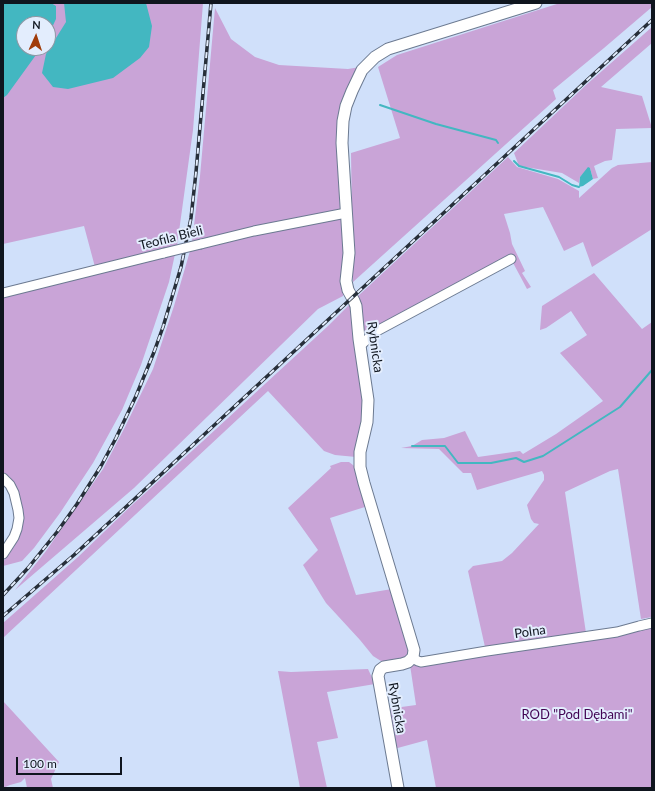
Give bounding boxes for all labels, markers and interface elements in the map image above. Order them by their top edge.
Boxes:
north arrow [16,16,56,56]
text: N [32,18,41,31]
street label: Teofila Bieli [138,223,204,253]
street label: Rybnicka [364,320,386,374]
street label: Polna [513,622,547,642]
street label: Rybnicka [385,681,409,735]
park label: ROD "Pod Dębami" [522,707,632,723]
scale bar [18,749,124,775]
text: 100 m [23,756,57,771]

